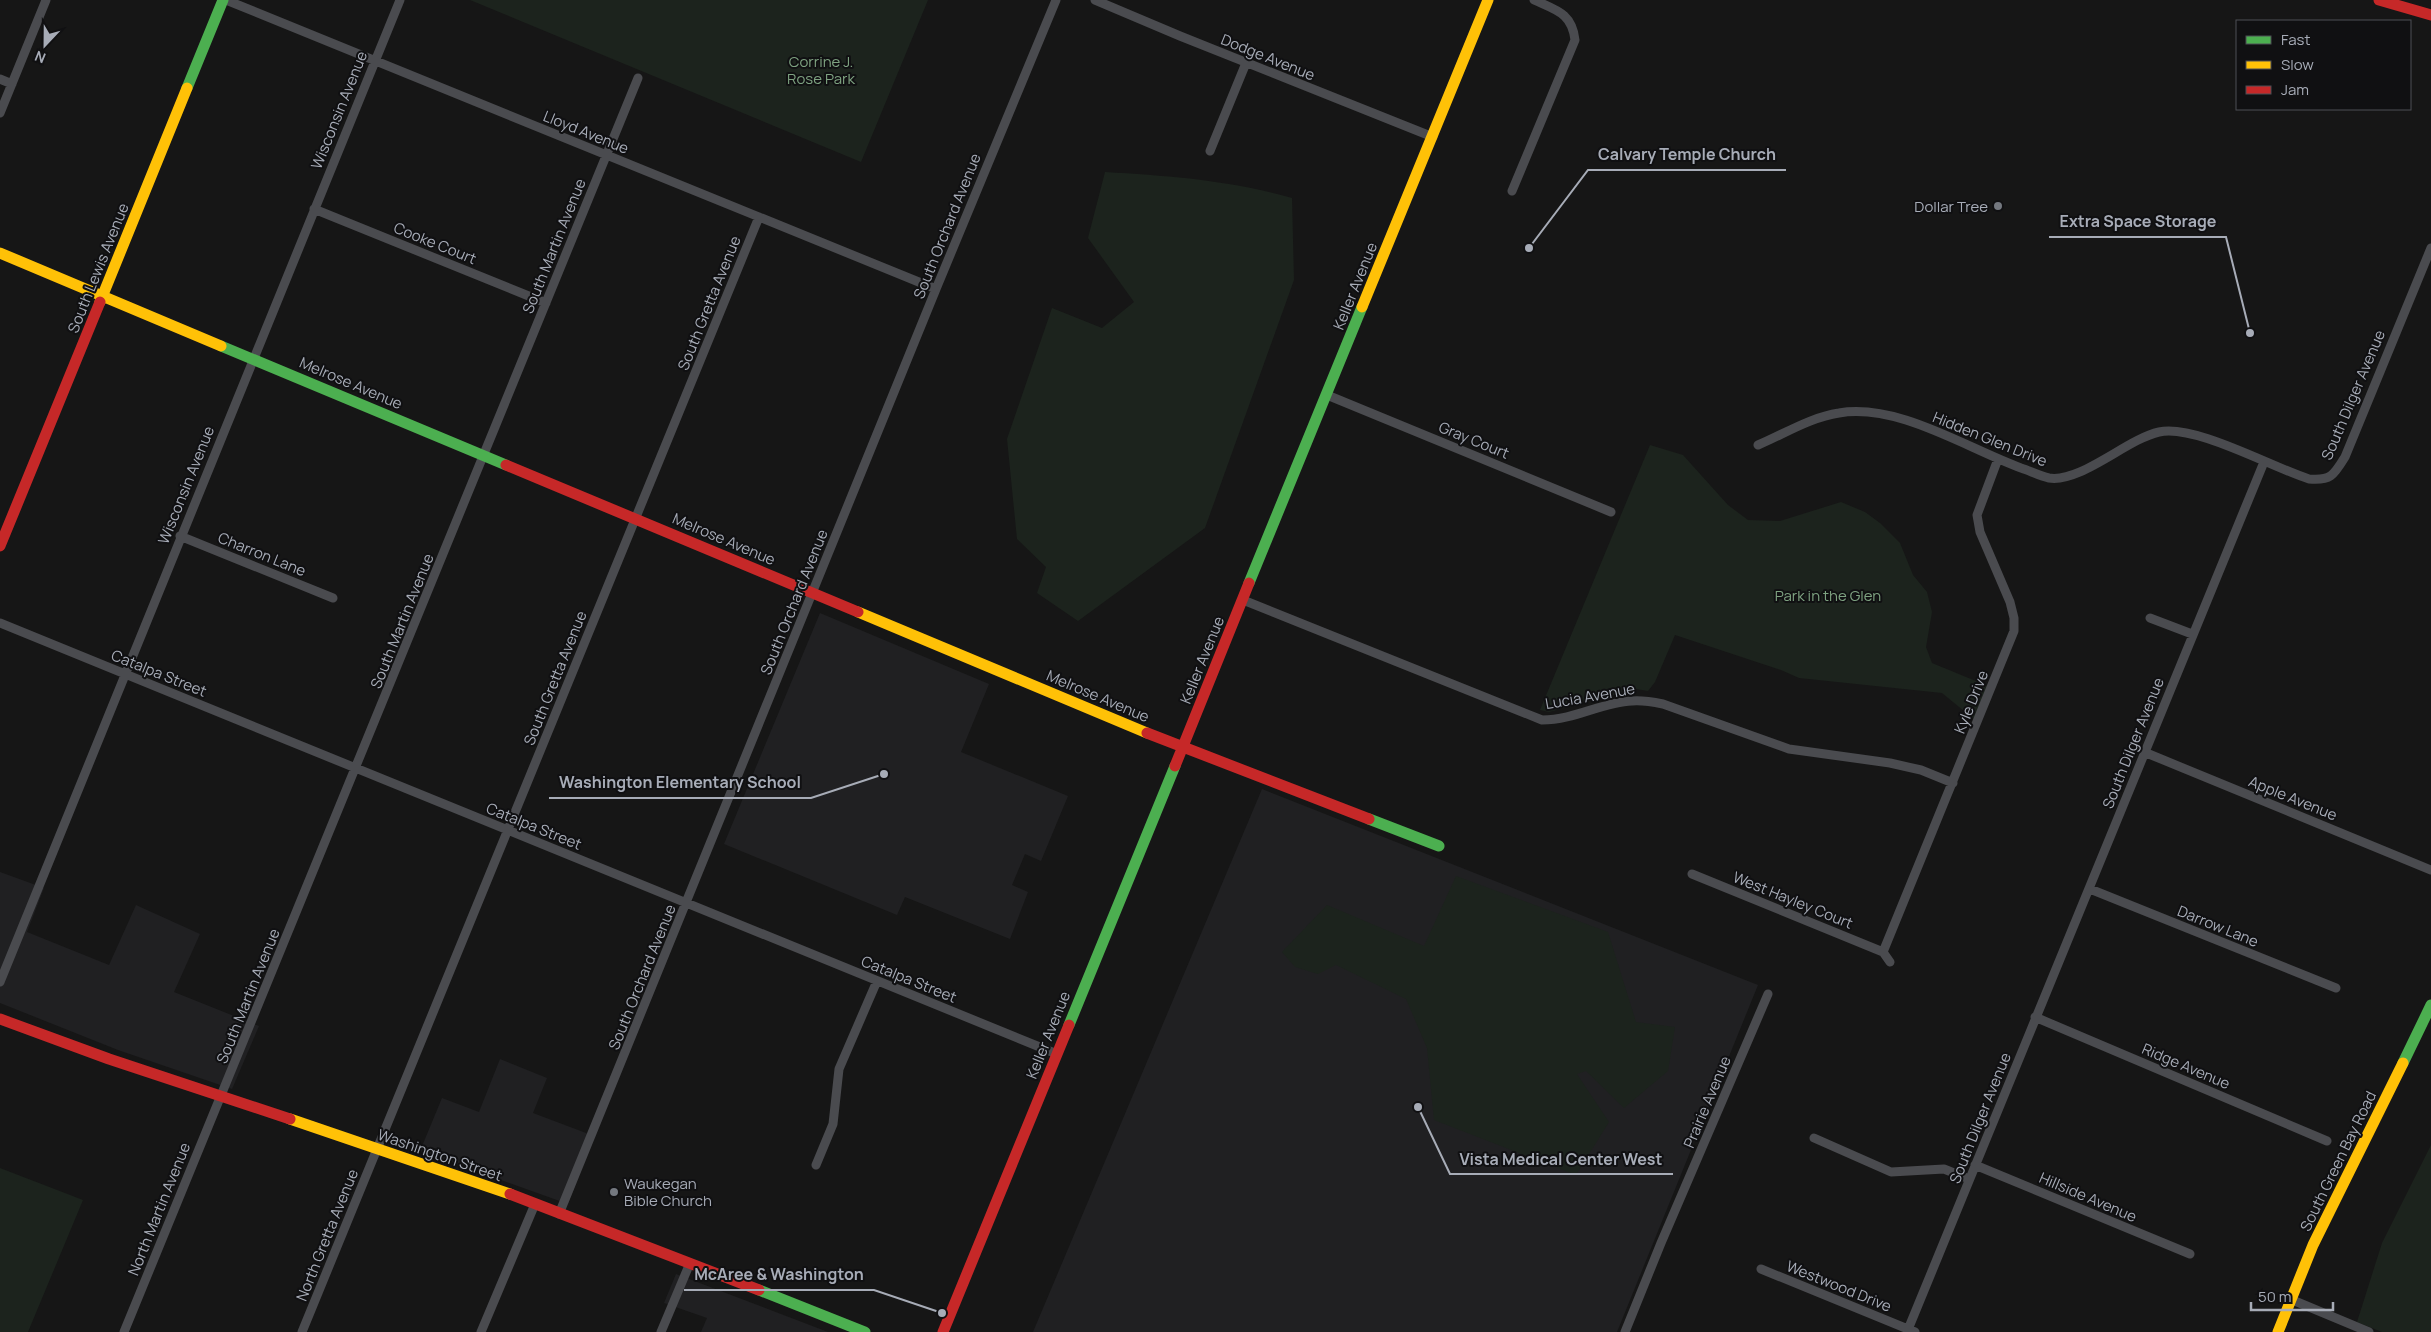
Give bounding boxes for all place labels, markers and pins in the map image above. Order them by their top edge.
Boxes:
callout: Calvary Temple Church [1588,139,1786,170]
place label: Dollar Tree [1914,196,1988,217]
marker: Dollar Tree [1992,200,2004,212]
callout: Extra Space Storage [2049,206,2226,237]
callout: Washington Elementary School [549,767,811,798]
callout: Vista Medical Center West [1450,1143,1673,1174]
place label: Waukegan Bible Church [624,1173,712,1211]
marker: Waukegan Bible Church [608,1186,620,1198]
callout: McAree & Washington [684,1259,874,1290]

